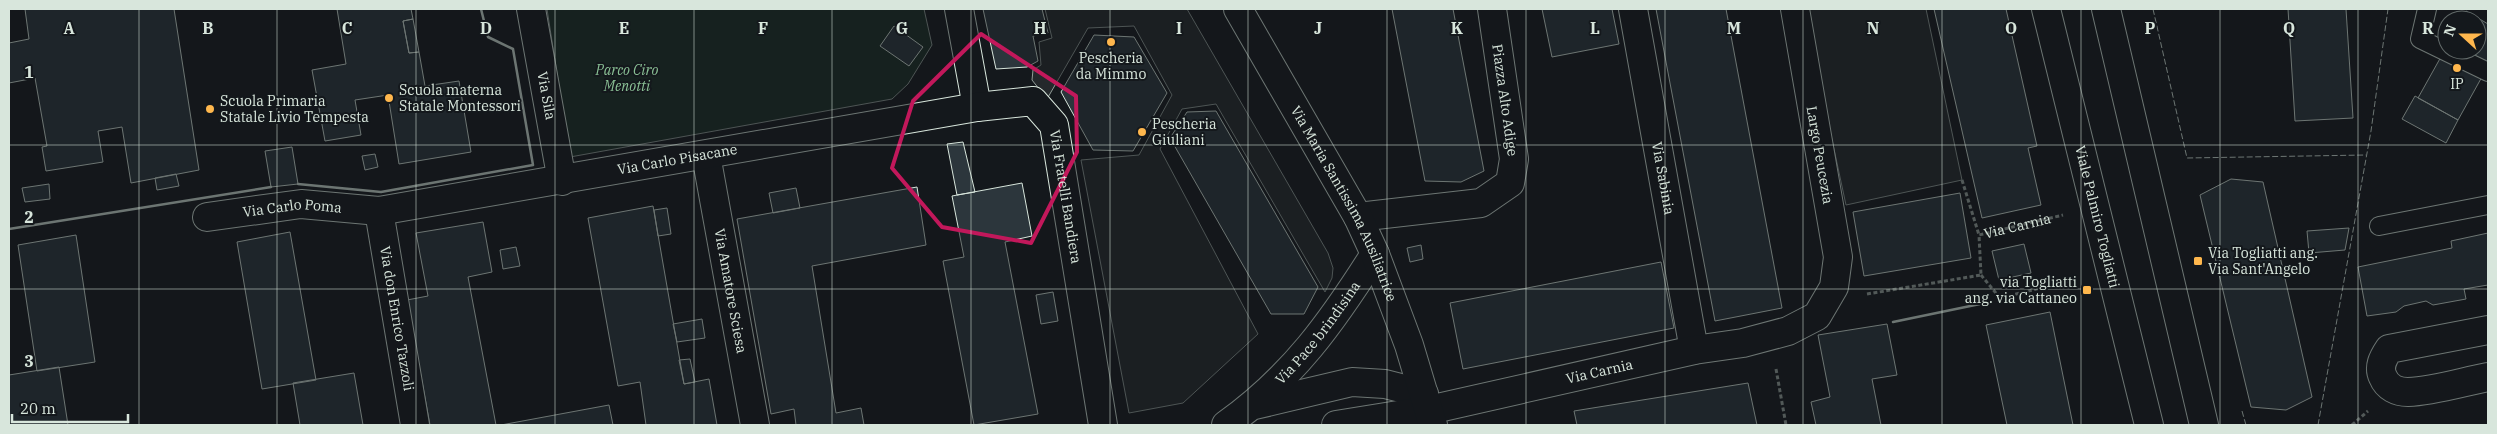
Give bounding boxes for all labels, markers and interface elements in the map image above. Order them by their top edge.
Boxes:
north arrow [2437,10,2487,60]
text: A [63,18,75,38]
text: B [202,18,214,38]
text: C [342,18,352,38]
text: D [480,18,492,38]
text: E [619,18,629,38]
text: F [758,18,768,38]
text: G [896,18,908,38]
text: H [1034,18,1047,38]
text: I [1176,18,1182,38]
text: J [1314,18,1322,38]
text: K [1451,18,1464,38]
text: L [1590,18,1600,38]
text: M [1727,18,1741,38]
text: N [1867,18,1879,38]
text: O [2005,18,2017,38]
text: P [2145,18,2156,38]
text: Q [2283,18,2295,38]
text: R [2422,18,2434,38]
text: N [2439,22,2460,39]
marker: Pescheria da Mimmo [1105,36,1117,48]
street label: Piazza Alto Adige [1488,43,1522,157]
place label: Pescheria da Mimmo [1076,49,1146,83]
park label: Parco Ciro Menotti [595,61,658,95]
text: 1 [24,62,34,82]
marker: IP [2451,62,2463,74]
street label: Via Sila [533,70,560,122]
place label: IP [2450,75,2464,93]
place label: Scuola materna Statale Montessori [399,81,521,115]
place label: Scuola Primaria Statale Livio Tempesta [220,92,369,126]
marker: Scuola materna Statale Montessori [383,92,395,104]
street label: Via Maria Santissima Ausiliatrice [1287,102,1401,304]
marker: Scuola Primaria Statale Livio Tempesta [204,103,216,115]
street label: Largo Peucezia [1803,105,1838,206]
place label: Pescheria Giuliani [1152,115,1217,149]
marker: Pescheria Giuliani [1136,126,1148,138]
street label: Via Fratelli Bandiera [1046,128,1086,265]
street label: Via Carlo Pisacane [616,140,739,178]
street label: Via Sabinia [1648,140,1679,217]
street label: Viale Palmiro Togliatti [2071,144,2124,290]
street label: Via Carlo Poma [241,195,343,221]
text: 2 [24,207,34,227]
street label: Via Carnia [1982,209,2053,243]
street label: Via Amatore Sciesa [710,227,751,355]
place label: Via Togliatti ang. Via Sant'Angelo [2208,244,2318,278]
street label: Via don Enrico Tazzoli [376,245,418,392]
marker: Via Togliatti ang. Via Sant'Angelo [2192,255,2204,267]
place label: via Togliatti ang. via Cattaneo [1965,273,2077,307]
street label: Via Pace brindisina [1271,277,1364,388]
marker: via Togliatti ang. via Cattaneo [2081,284,2093,296]
text: 3 [24,351,34,371]
street label: Via Carnia [1564,355,1635,388]
scale bar [12,392,129,424]
text: 20 m [20,399,56,418]

